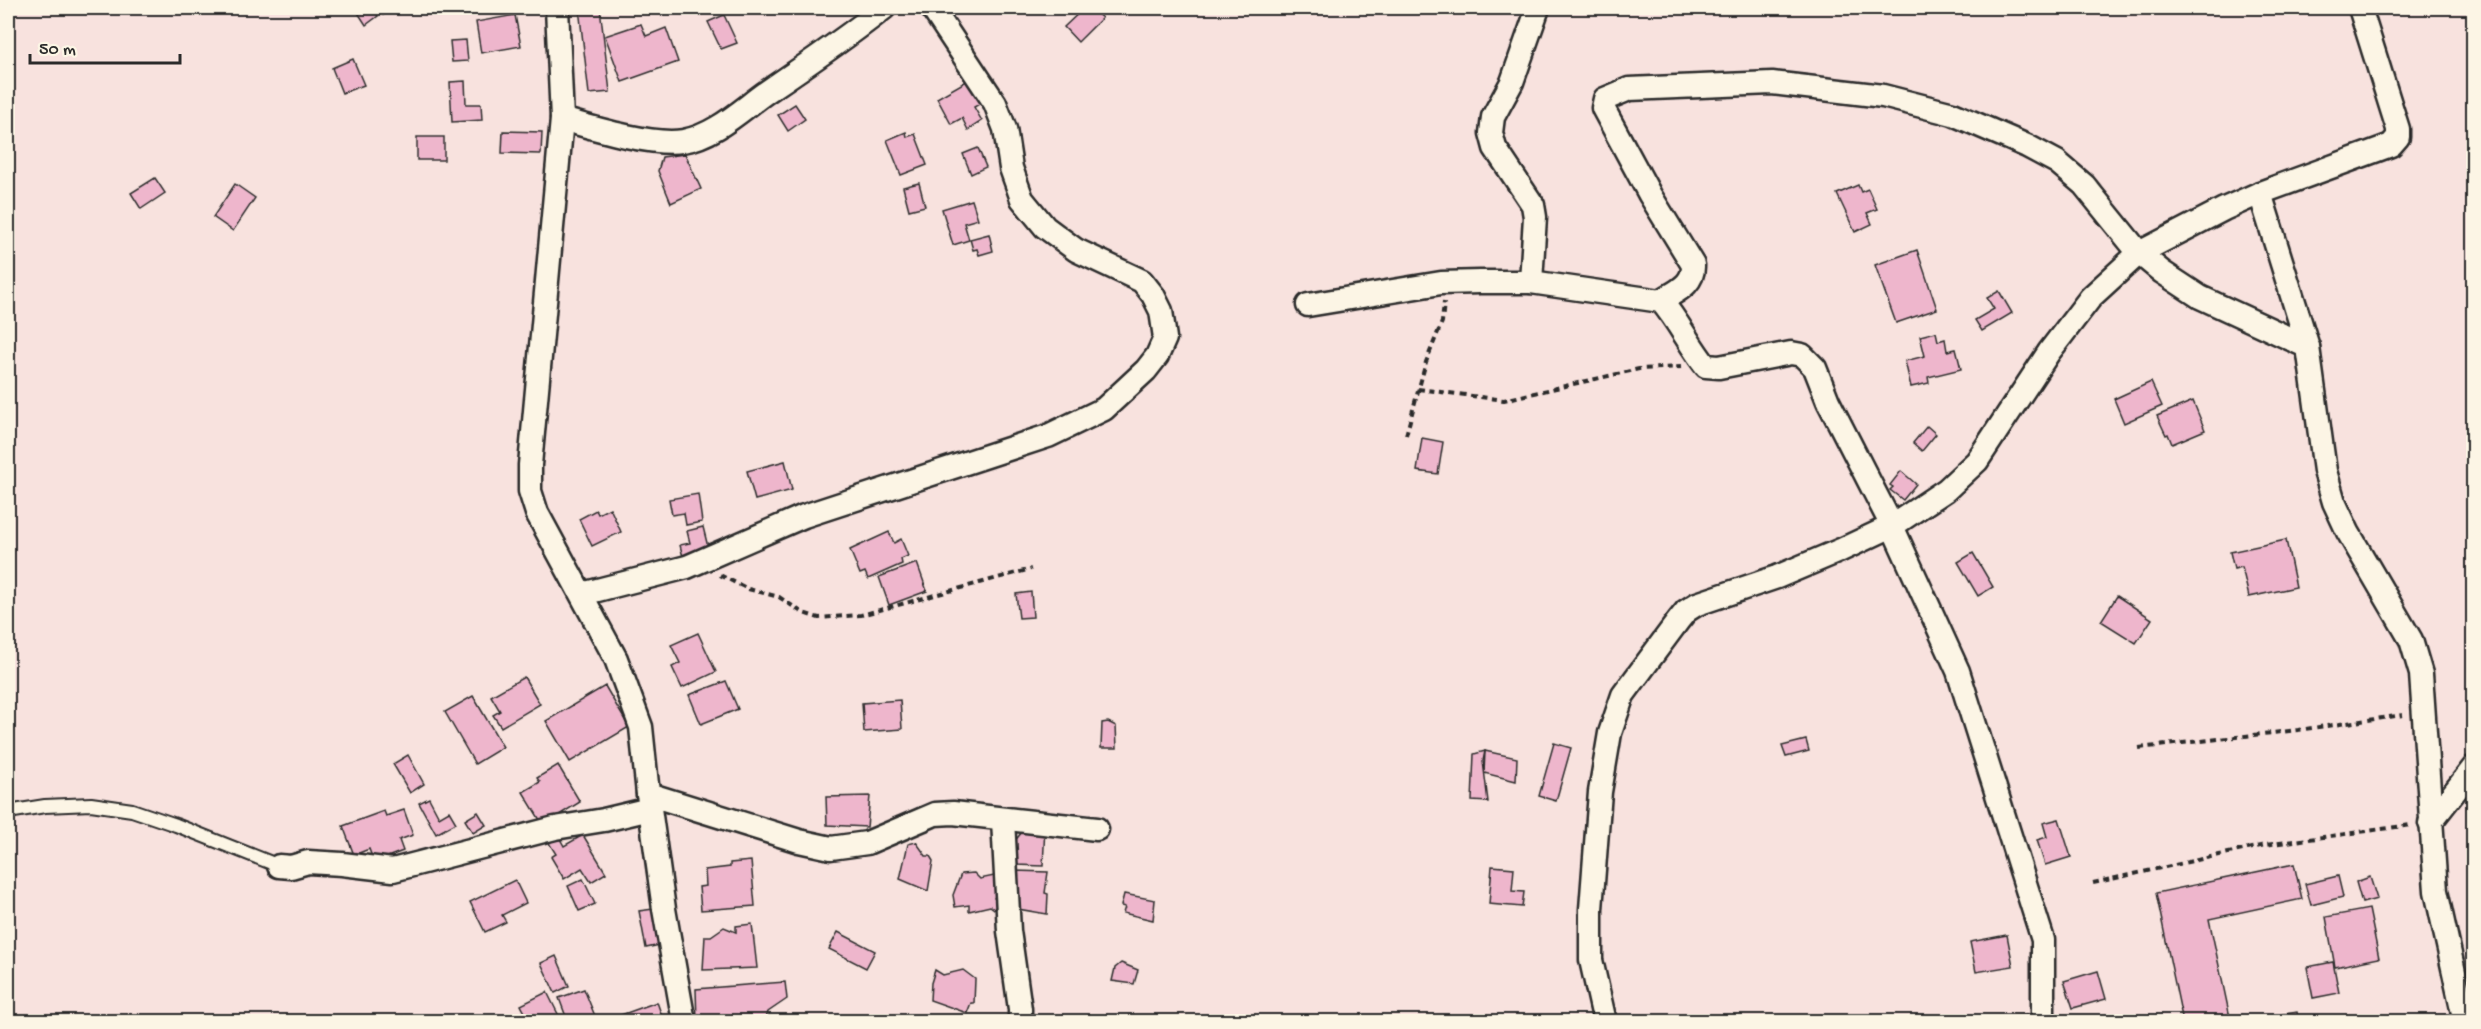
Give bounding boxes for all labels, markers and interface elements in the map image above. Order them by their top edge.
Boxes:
scale bar [30,27,180,65]
text: 50 m [39,40,76,61]

